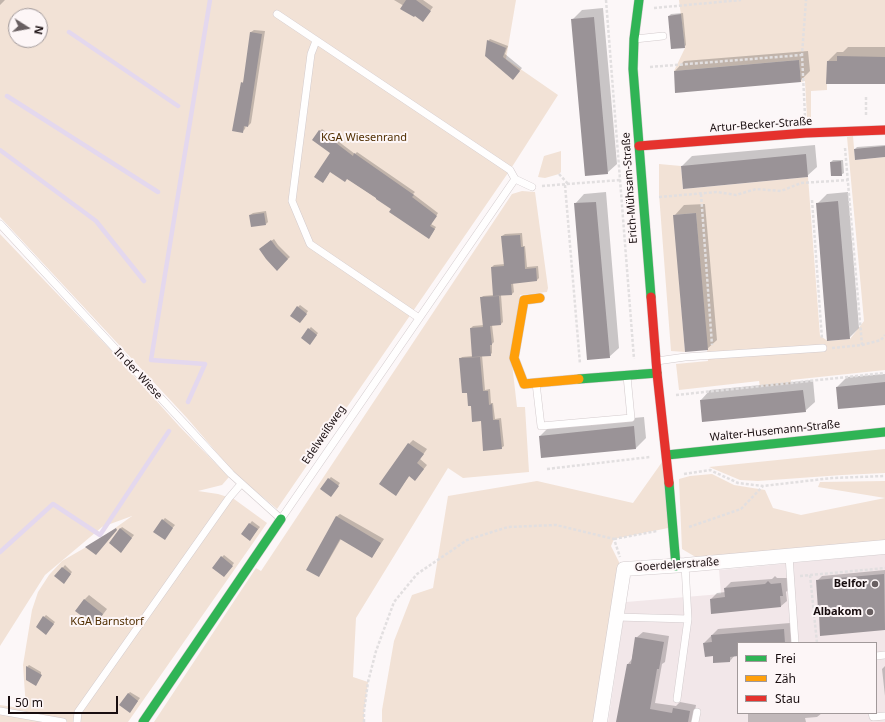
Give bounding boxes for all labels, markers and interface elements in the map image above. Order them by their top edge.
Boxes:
north arrow [8,8,48,48]
text: N [31,24,48,36]
street label: Artur-Becker-Straße [709,115,813,135]
park label: KGA Wiesenrand [321,131,407,145]
street label: Erich-Mühsam-Straße [620,132,640,244]
street label: In der Wiese [111,346,165,402]
street label: Edelweißweg [299,403,349,467]
street label: Walter-Husemann-Straße [709,418,841,444]
street label: Goerdelerstraße [634,555,720,575]
place label: Belfor [834,577,867,591]
marker: Belfor [870,579,880,589]
place label: Albakom [813,605,862,619]
marker: Albakom [865,607,875,617]
park label: KGA Barnstorf [70,615,144,629]
legend [737,642,877,714]
text: Frei [775,650,796,667]
text: Zäh [775,670,796,687]
scale bar [10,688,120,714]
text: Stau [775,690,800,707]
text: 50 m [15,694,43,711]

